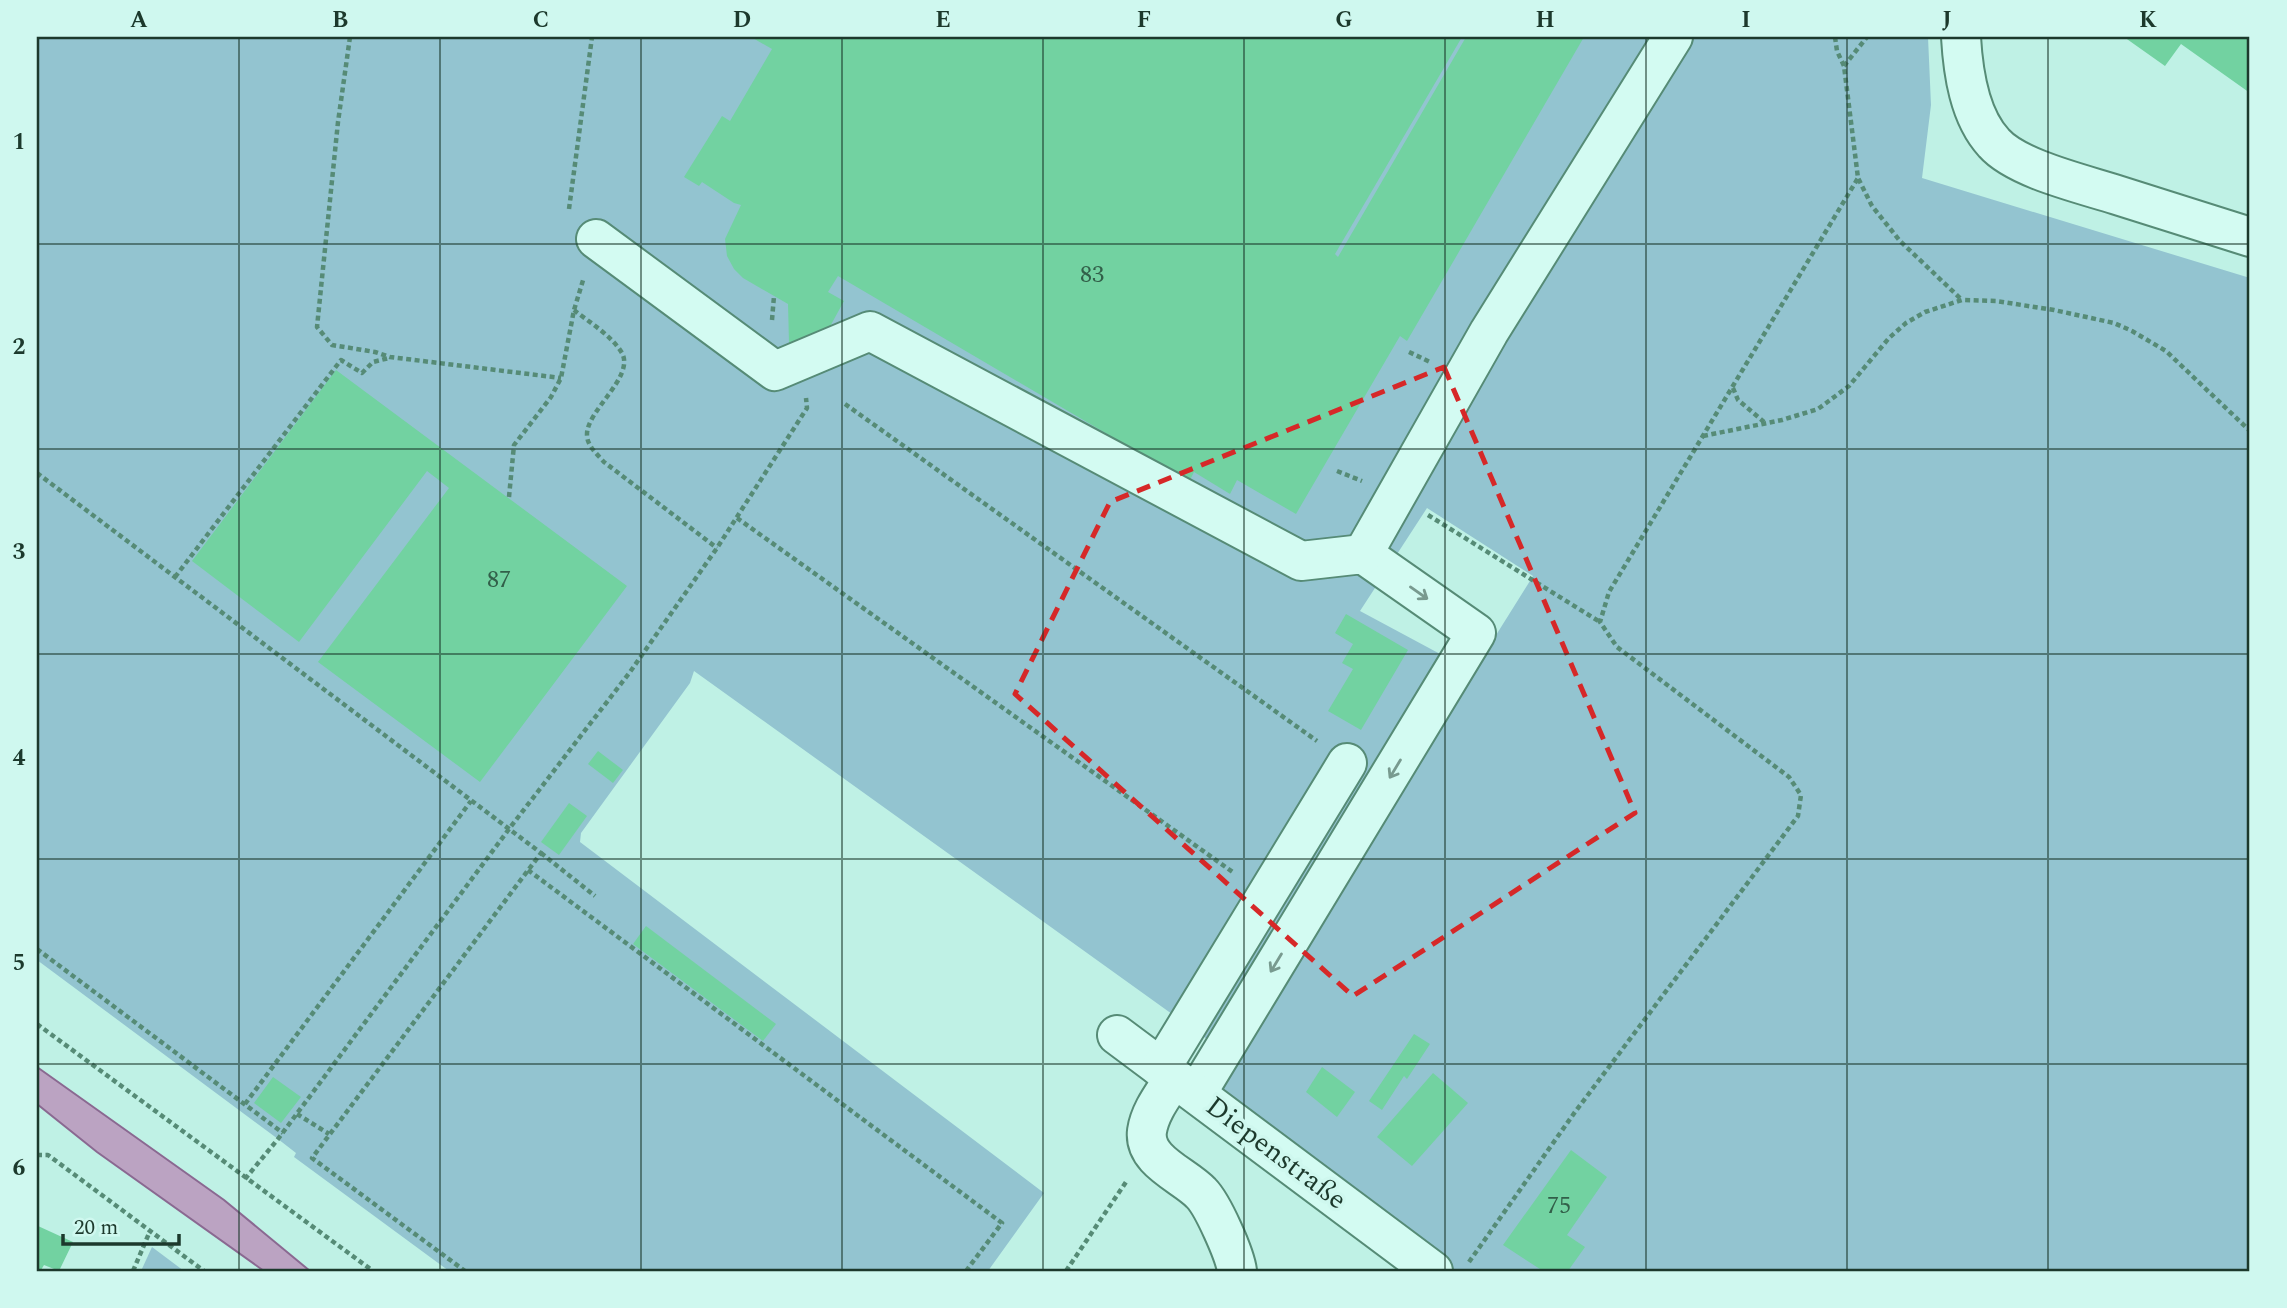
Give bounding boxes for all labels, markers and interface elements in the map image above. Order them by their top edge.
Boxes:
text: A [130,3,148,38]
text: B [332,3,348,38]
text: C [533,3,549,38]
text: D [733,3,751,38]
text: E [935,3,951,38]
text: F [1137,3,1151,38]
text: G [1335,3,1353,38]
text: H [1535,3,1555,38]
text: I [1741,3,1751,38]
text: J [1942,3,1952,38]
text: K [2139,3,2157,38]
text: 1 [13,125,25,160]
house number: 83 [1080,257,1104,293]
text: 2 [13,330,26,365]
text: 3 [13,535,26,570]
house number: 87 [487,562,511,598]
one-way arrow [1409,586,1428,600]
text: 4 [13,741,26,776]
one-way arrow [1387,758,1401,778]
text: 5 [13,946,25,981]
one-way arrow [1269,953,1283,973]
street label: Diepenstraße [1196,1085,1356,1221]
text: 6 [13,1151,26,1186]
house number: 75 [1547,1188,1571,1224]
scale bar [63,1203,178,1247]
text: 20 m [74,1212,118,1244]

